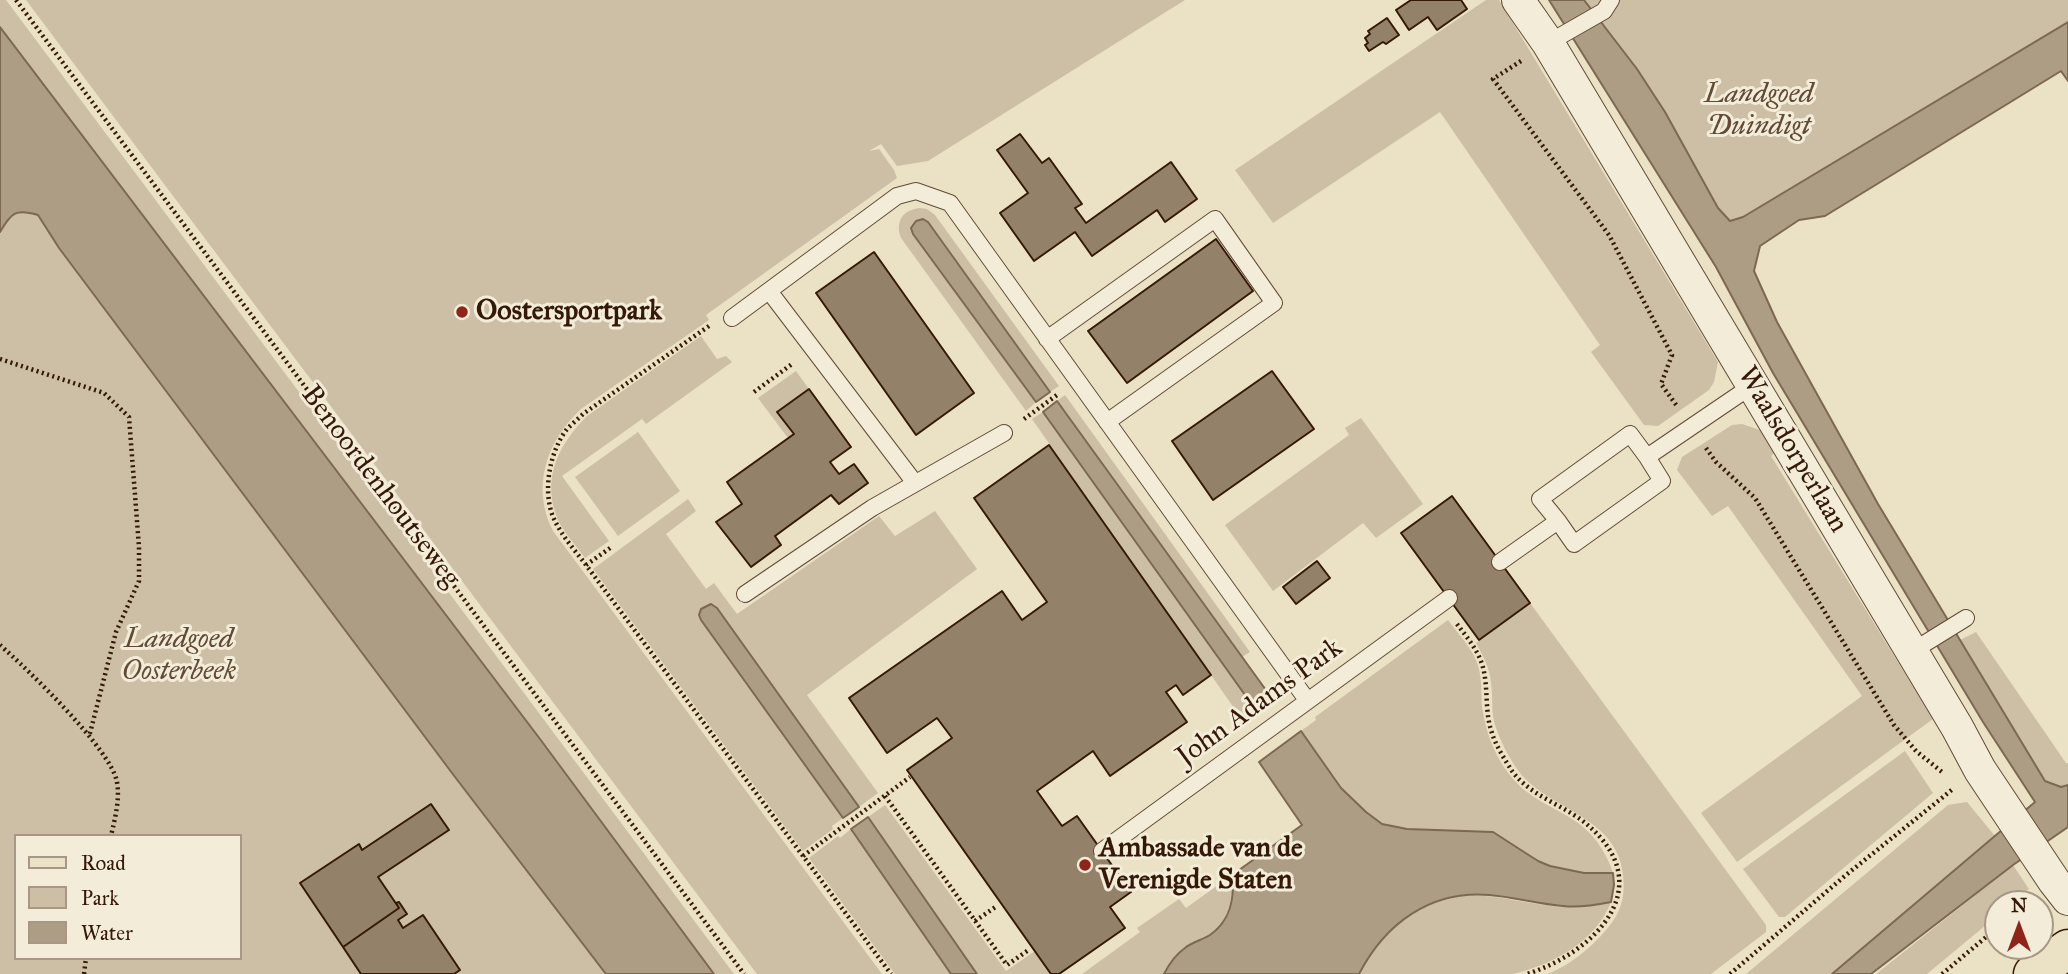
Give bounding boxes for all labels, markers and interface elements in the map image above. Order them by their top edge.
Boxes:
park label: Landgoed Duindigt [1704,78,1814,144]
place label: Oostersportpark [476,295,662,329]
marker: Oostersportpark [454,304,470,320]
street label: Waalsdorperlaan [1729,361,1855,539]
street label: Benoordenhoutseweg [293,379,467,595]
park label: Landgoed Oosterbeek [122,623,236,689]
street label: John Adams Park [1171,632,1349,774]
place label: Ambassade van de Verenigde Staten [1099,832,1303,898]
legend [14,834,242,960]
text: Road [81,850,126,876]
marker: Ambassade van de Verenigde Staten [1077,857,1093,873]
text: Park [81,885,119,911]
north arrow [1984,890,2054,960]
text: N [2011,894,2027,917]
text: Water [81,920,133,946]

